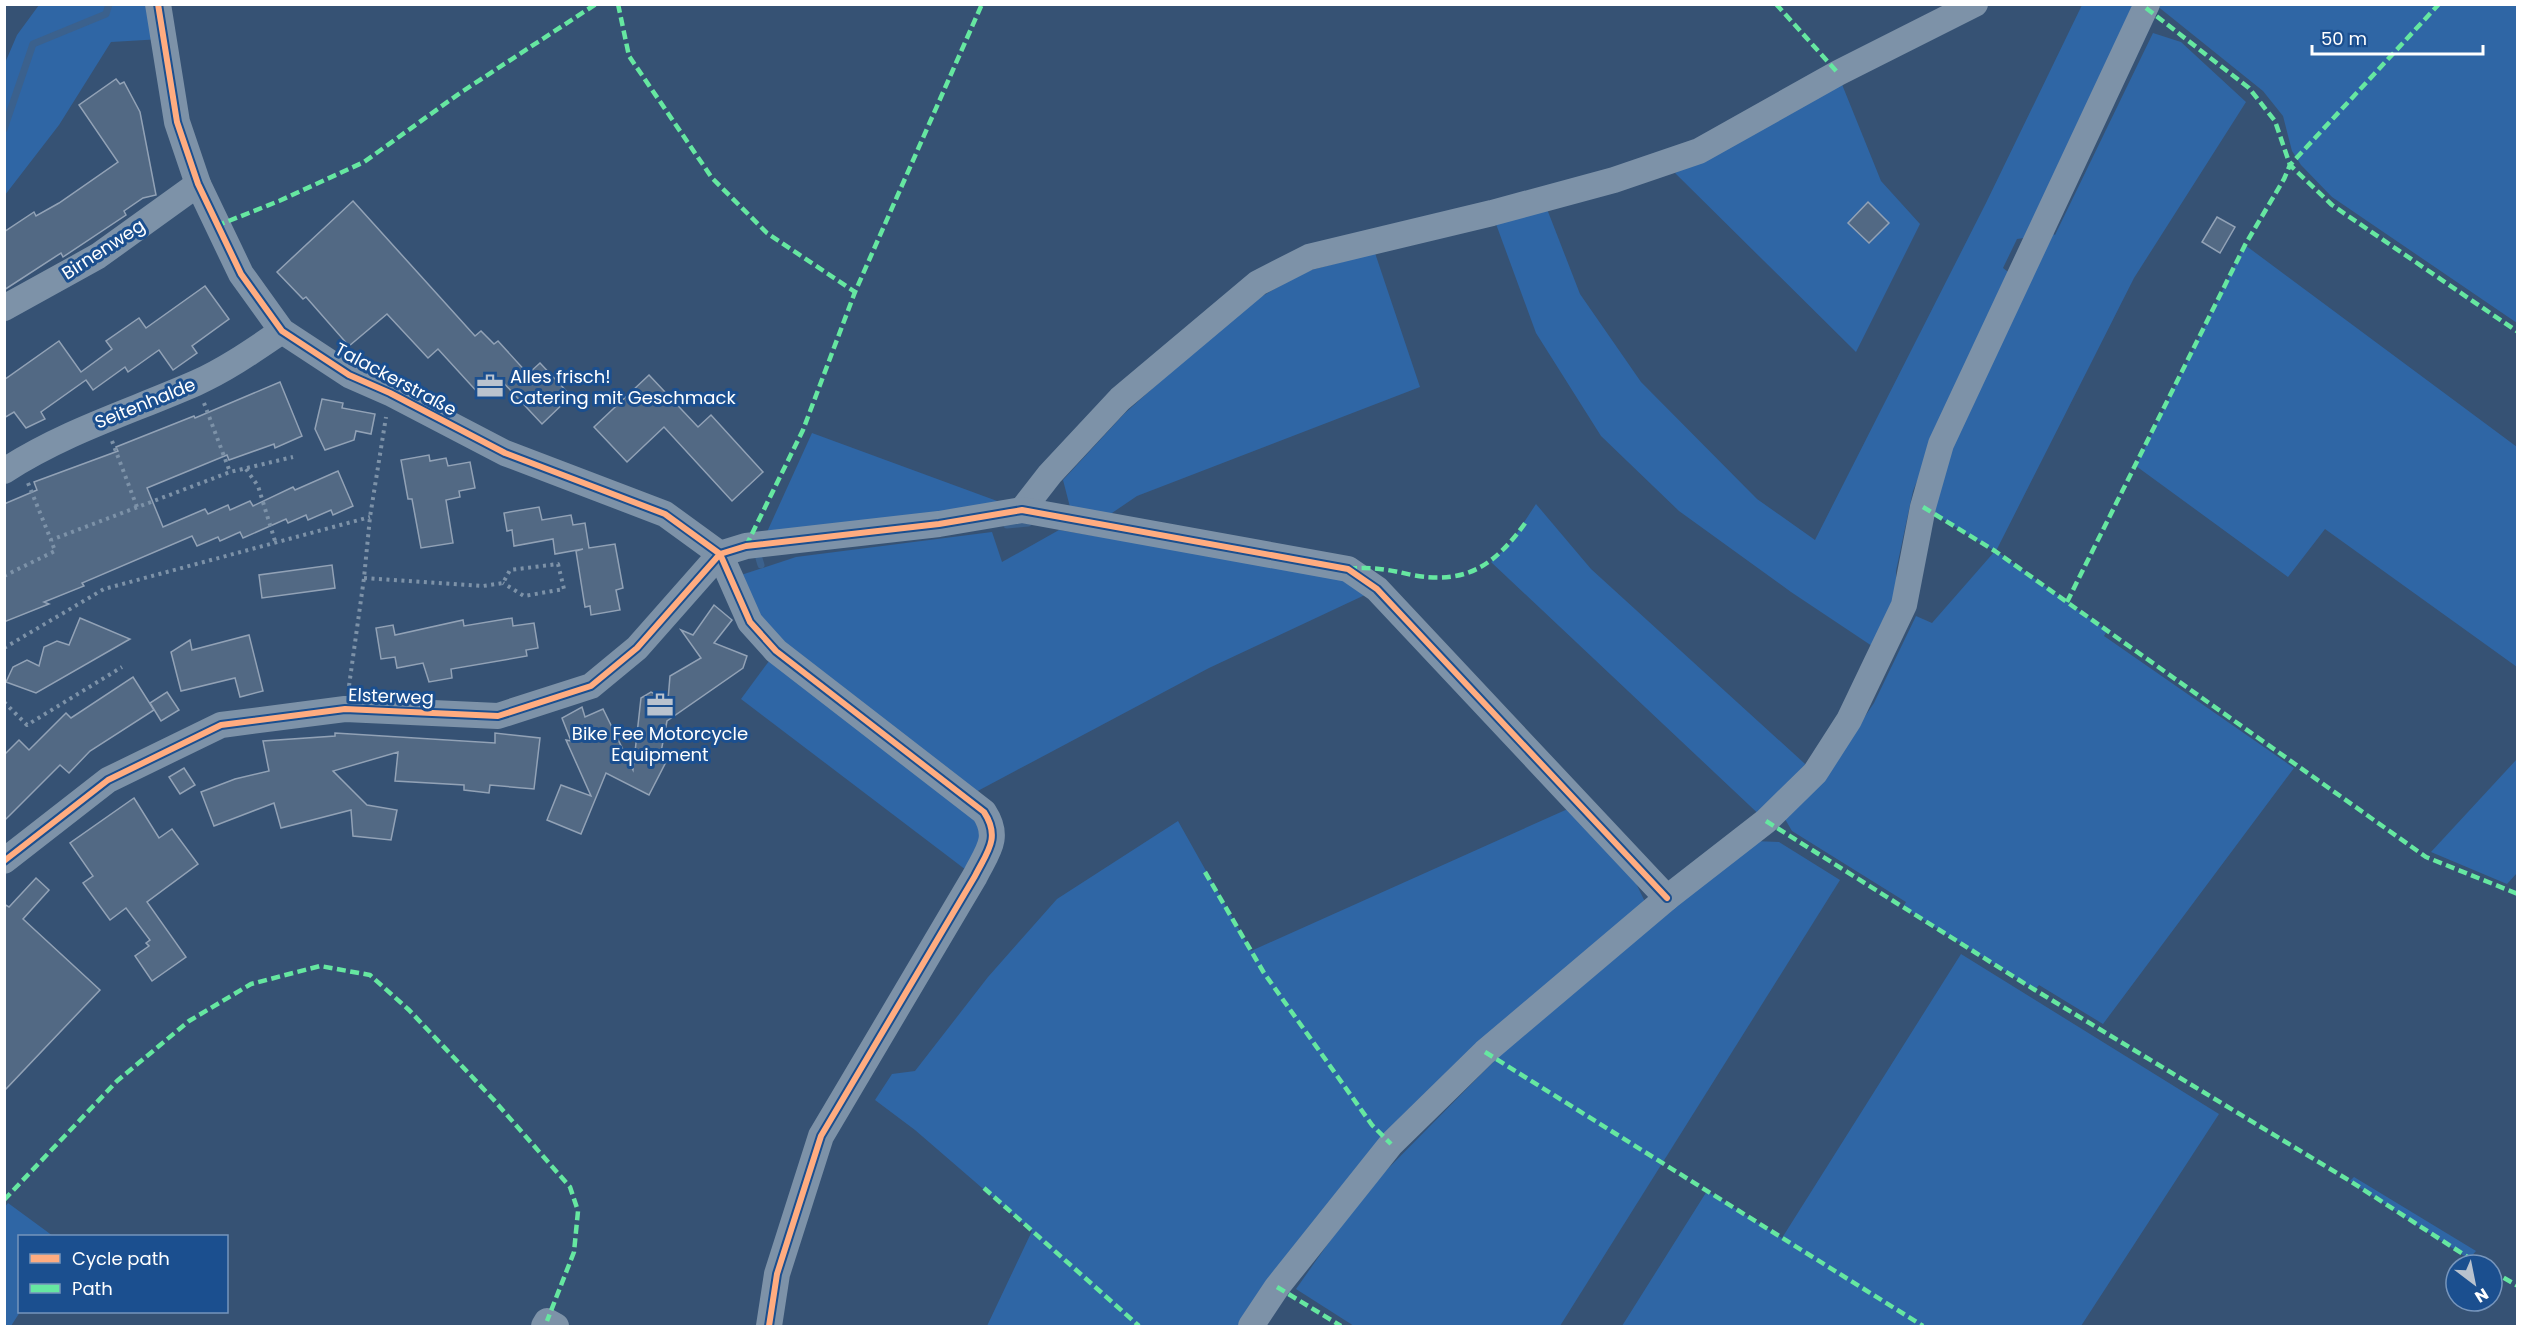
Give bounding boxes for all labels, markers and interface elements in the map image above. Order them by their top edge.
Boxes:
scale bar [2312,18,2483,56]
text: 50 m [2321,26,2367,51]
street label: Birnenweg [57,213,149,285]
street label: Talackerstraße [331,336,461,422]
place label: Alles frisch! Catering mit Geschmack [510,364,736,410]
street label: Seitenhalde [91,371,199,435]
office icon: Alles frisch! Catering mit Geschmack [475,371,505,401]
street label: Elsterweg [348,682,434,710]
office icon: Bike Fee Motorcycle Equipment [645,690,675,720]
place label: Bike Fee Motorcycle Equipment [572,721,748,767]
legend [18,1235,228,1313]
text: Cycle path [72,1246,170,1271]
north arrow [2444,1253,2504,1313]
text: Path [72,1276,113,1301]
text: N [2470,1282,2493,1308]

